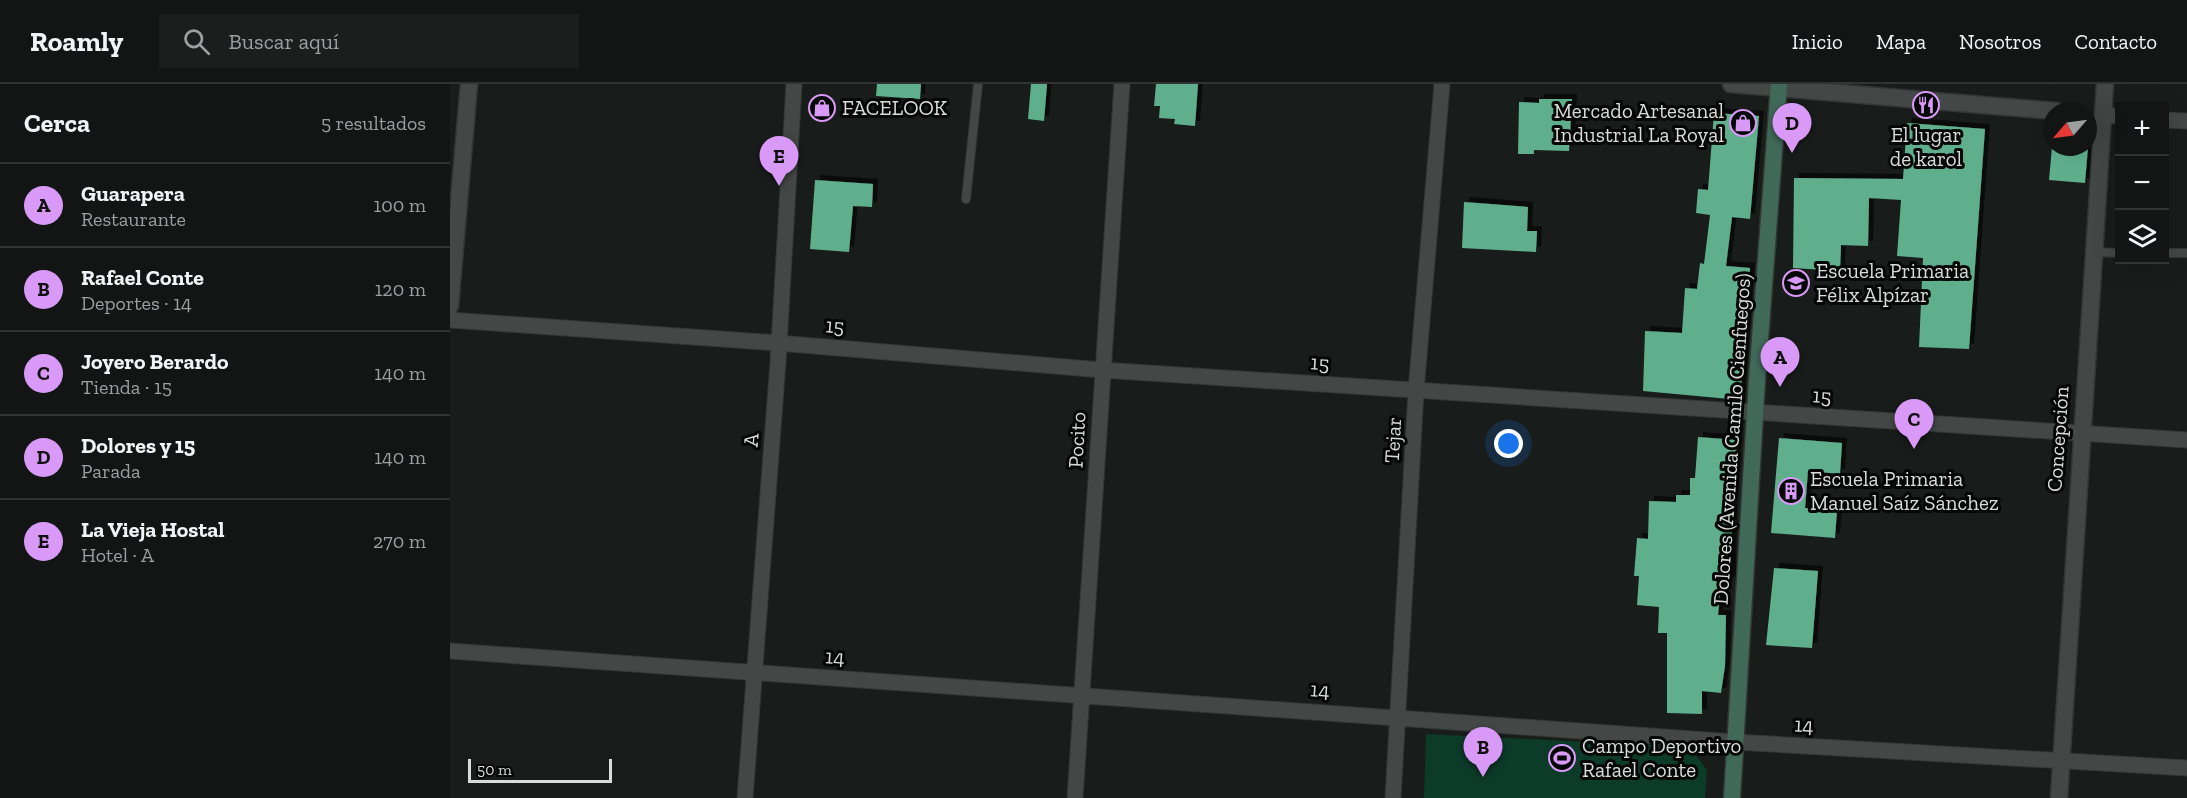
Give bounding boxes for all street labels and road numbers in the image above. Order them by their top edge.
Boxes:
street label: Dolores (Avenida Camilo Cienfuegos) [1707,272,1756,605]
street label: 15 [825,312,846,339]
street label: 15 [1310,349,1330,376]
street label: 15 [1812,382,1832,409]
street label: Concepción [2041,385,2074,493]
street label: Pocito [1063,411,1090,469]
street label: Tejar [1379,416,1407,464]
street label: A [737,432,764,448]
street label: 14 [824,643,846,670]
street label: 14 [1309,676,1331,703]
street label: 14 [1794,712,1814,737]

